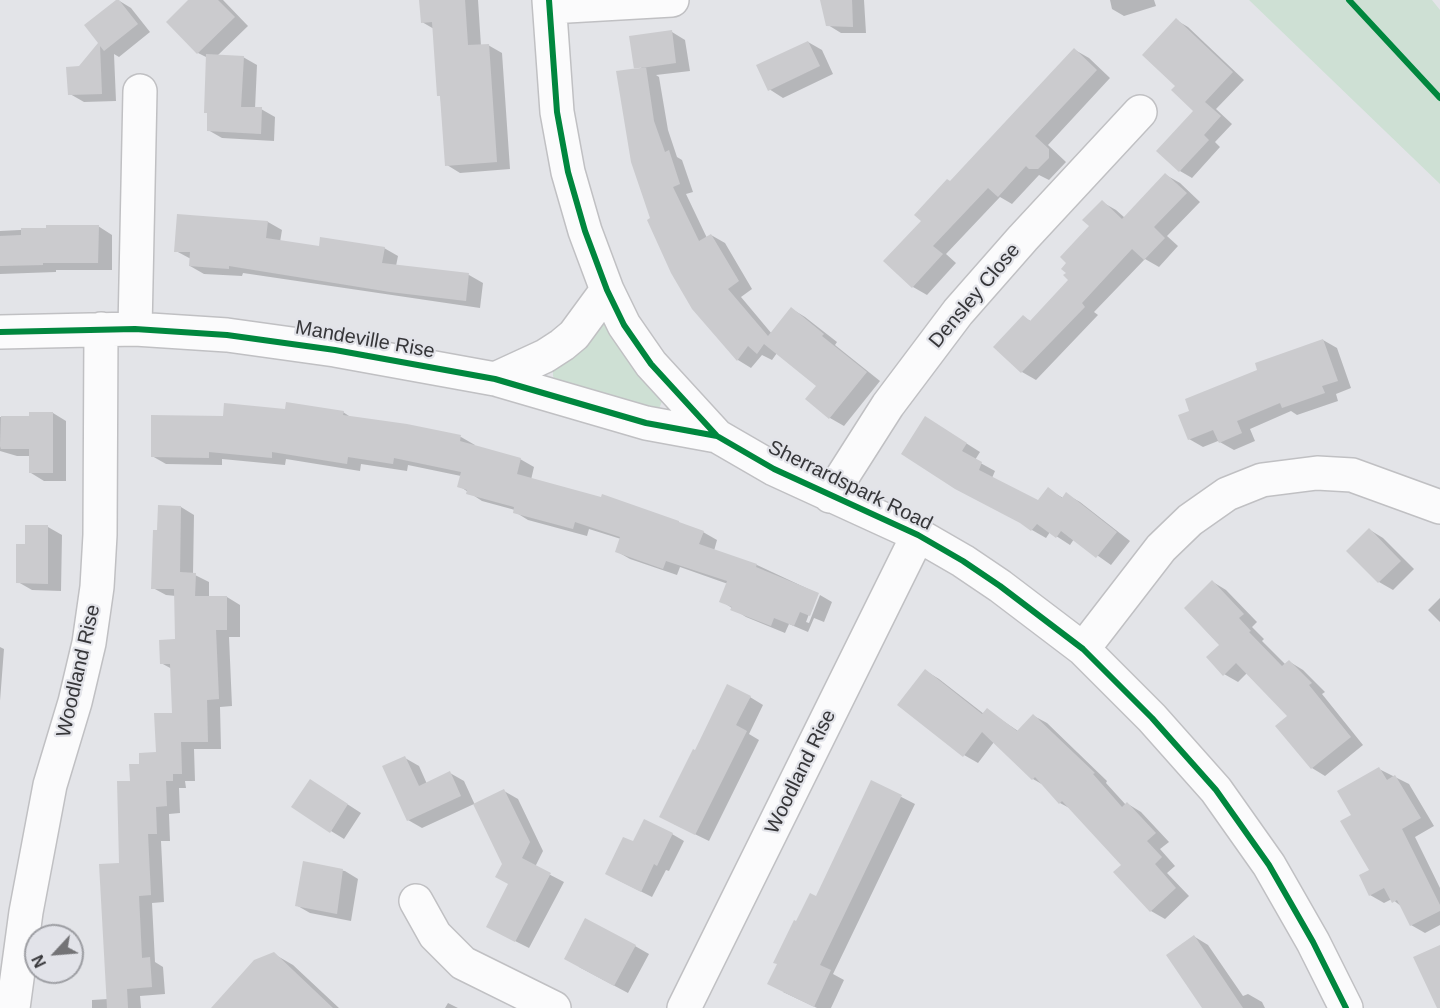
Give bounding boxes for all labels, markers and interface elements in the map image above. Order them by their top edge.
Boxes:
street label: Densley Close [924,239,1026,353]
street label: Mandeville Rise [293,316,437,364]
street label: Sherrardspark Road [764,436,936,536]
street label: Woodland Rise [52,602,106,740]
street label: Woodland Rise [761,706,841,838]
north arrow [24,924,84,984]
text: N [29,952,49,970]

